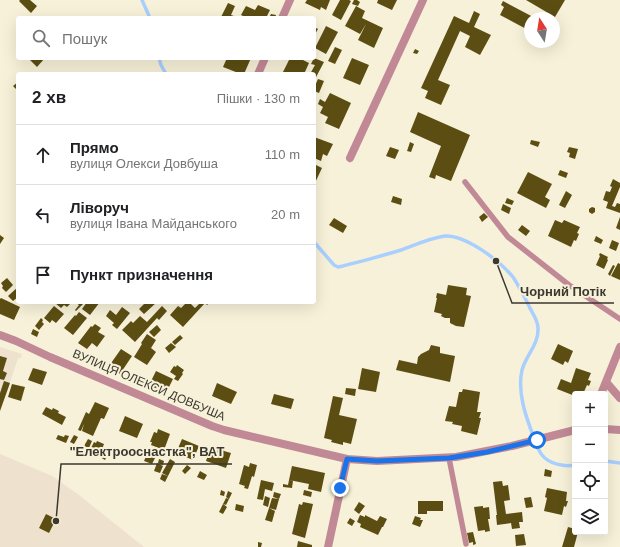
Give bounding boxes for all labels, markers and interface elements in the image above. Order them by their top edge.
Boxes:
north arrow [524,12,560,48]
search box [16,16,316,60]
icon: search [30,27,52,49]
text: Пошук [62,30,107,47]
text: 2 хв [32,88,66,107]
text: Пішки · 130 m [217,91,300,106]
text: Прямо [70,139,119,156]
icon: ahead [32,144,54,166]
text: 110 m [265,147,300,162]
text: вулиця Олекси Довбуша [70,156,218,171]
text: Ліворуч [70,199,129,216]
icon: left [32,204,54,226]
text: 20 m [271,207,300,222]
text: вулиця Івана Майданського [70,216,237,231]
icon: arrive [32,264,54,286]
text: Пункт призначення [70,266,213,283]
callout: Чорний Потік [512,278,614,303]
text: Чорний Потік [520,284,606,299]
street label: ВУЛИЦЯ ОЛЕКСИ ДОВБУША [71,346,227,424]
map controls [572,391,608,535]
button: + [572,391,608,427]
button: − [572,427,608,463]
route start [528,431,546,449]
callout: "Електрооснастка", ВАТ [61,439,232,464]
text: "Електрооснастка", ВАТ [69,444,225,459]
button: locate [572,463,608,499]
route end [331,479,349,497]
button: layers [572,499,608,535]

